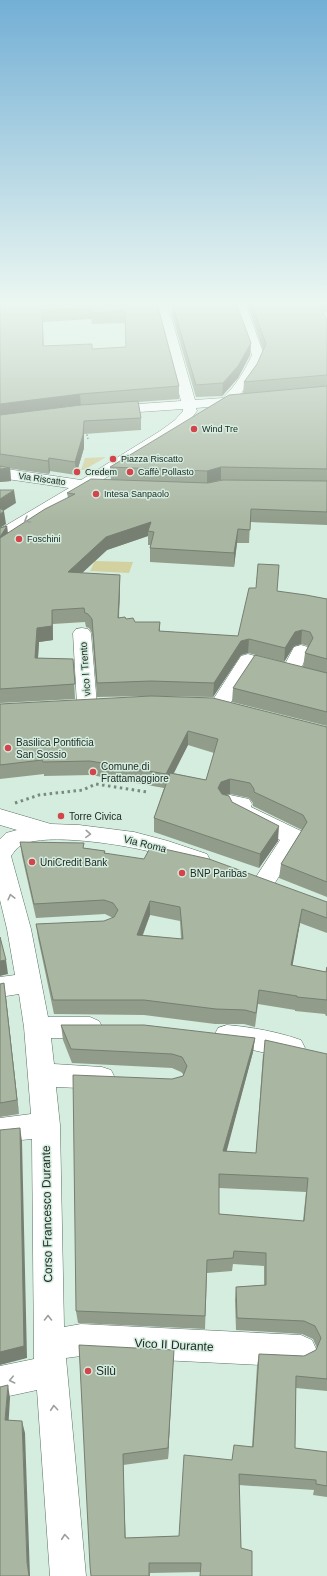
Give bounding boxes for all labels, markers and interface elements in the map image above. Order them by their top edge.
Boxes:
marker: Wind Tre [189,424,199,434]
place label: Wind Tre [202,424,238,434]
marker: Piazza Riscatto [108,454,118,464]
place label: Piazza Riscatto [121,454,183,464]
marker: Credem [72,467,82,477]
place label: Credem [85,467,117,477]
marker: Caffè Pollasto [125,467,135,477]
place label: Caffè Pollasto [138,467,194,477]
street label: Via Riscatto [18,471,66,487]
marker: Intesa Sanpaolo [91,489,101,499]
place label: Intesa Sanpaolo [104,489,169,499]
one-way arrow [24,516,31,523]
marker: Foschini [14,534,24,544]
place label: Foschini [27,534,61,544]
street label: vico I Trento [78,641,92,697]
place label: Basilica Pontificia San Sossio [16,737,94,760]
marker: Basilica Pontificia San Sossio [3,743,13,753]
place label: Comune di Frattamaggiore [101,761,169,784]
marker: Comune di Frattamaggiore [88,767,98,777]
marker: Torre Civica [56,811,66,821]
place label: Torre Civica [69,811,122,822]
one-way arrow [85,829,91,838]
street label: Via Roma [122,833,168,855]
marker: UniCredit Bank [27,857,37,867]
place label: UniCredit Bank [40,857,108,868]
marker: BNP Paribas [177,868,187,878]
place label: BNP Paribas [190,868,247,879]
one-way arrow [7,894,16,901]
street label: Corso Francesco Durante [39,1145,55,1283]
one-way arrow [44,1315,52,1321]
street label: Vico II Durante [134,1336,214,1354]
place label: Silù [96,1364,116,1378]
marker: Silù [83,1366,93,1376]
one-way arrow [9,1375,15,1383]
one-way arrow [50,1405,59,1411]
one-way arrow [60,1534,69,1540]

